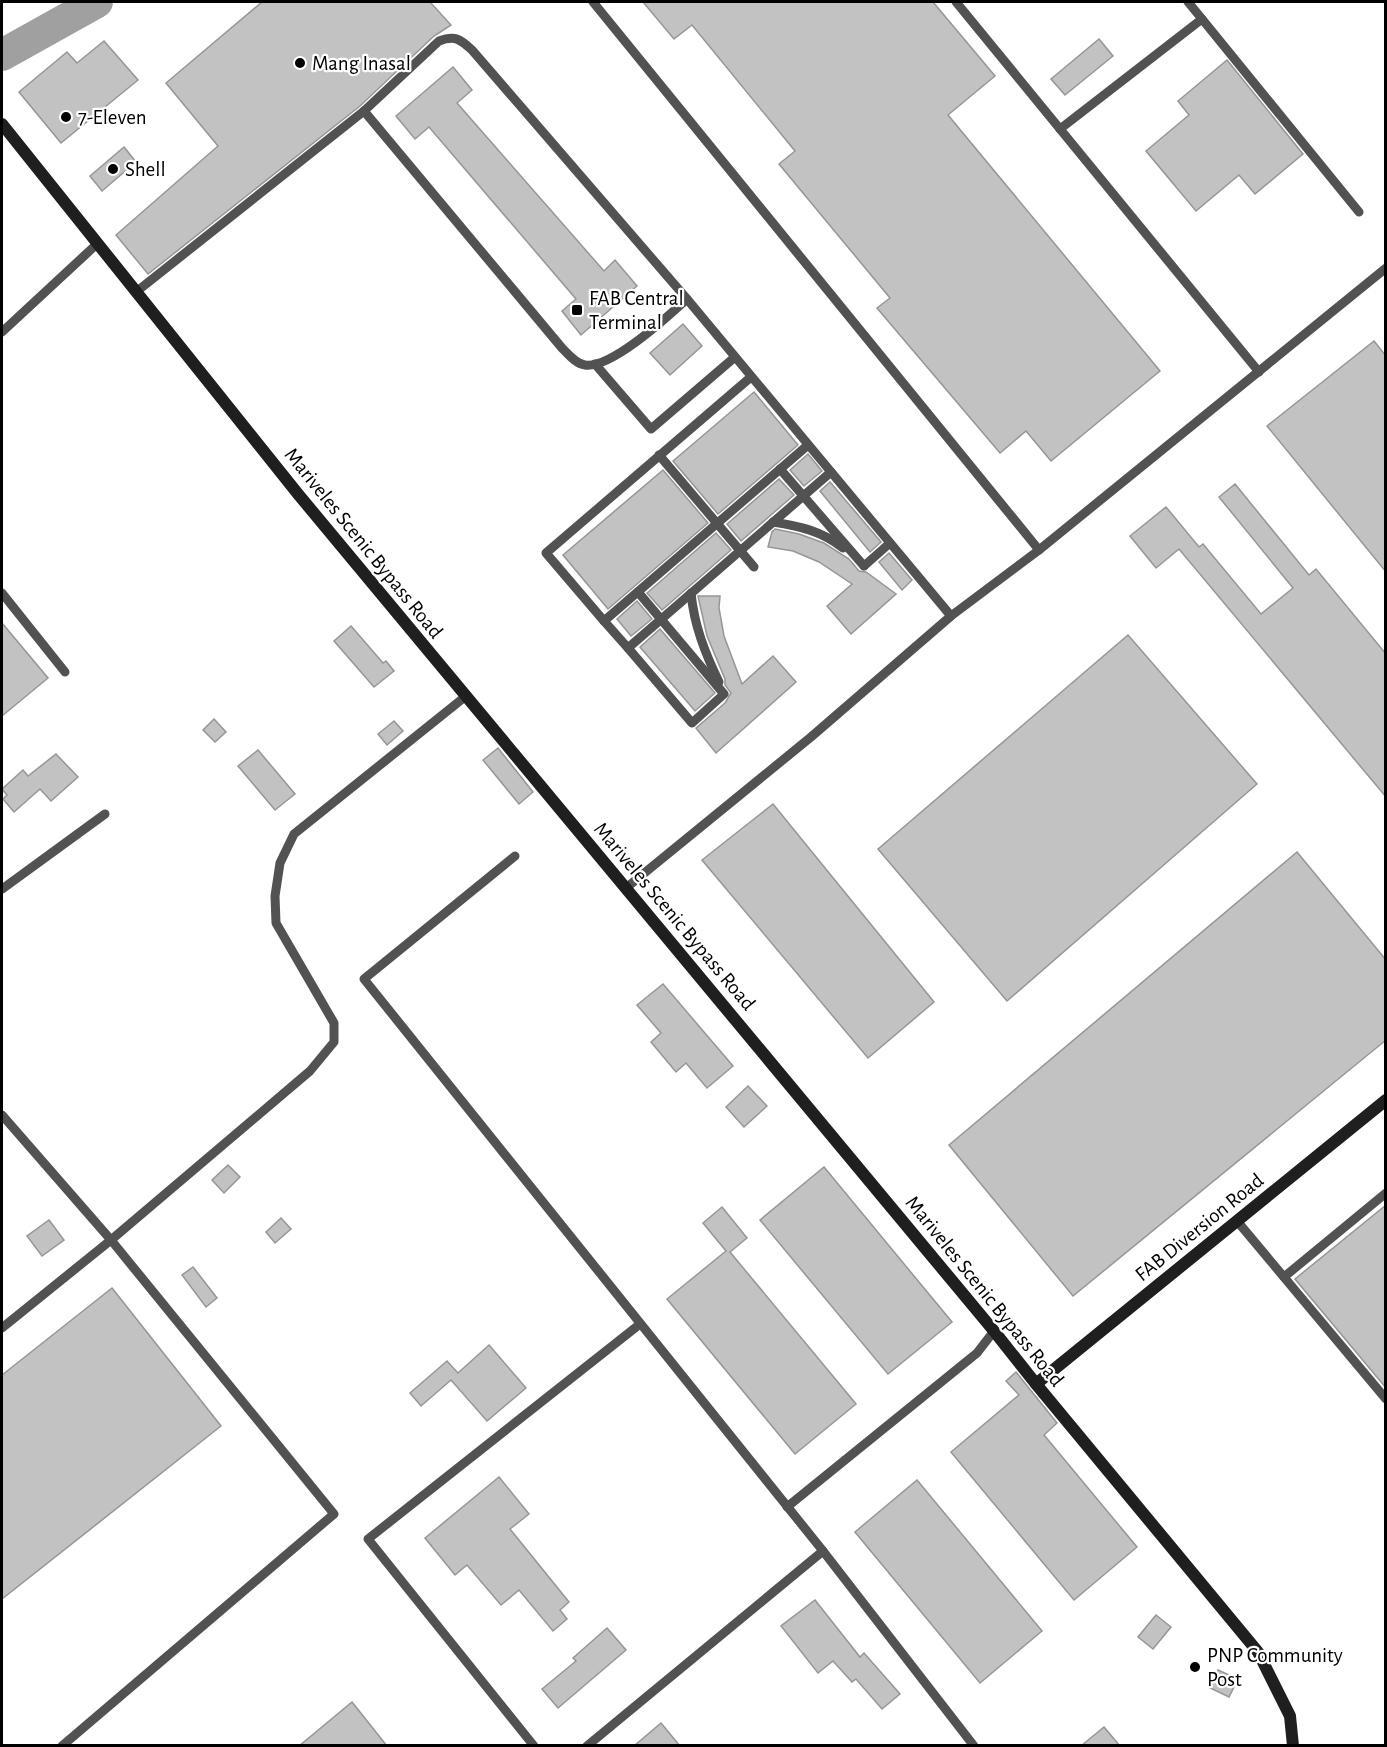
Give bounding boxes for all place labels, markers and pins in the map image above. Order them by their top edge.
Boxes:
place label: Mang Inasal [312,53,411,74]
marker: Mang Inasal [293,56,307,70]
place label: 7-Eleven [78,107,147,128]
marker: 7-Eleven [59,110,73,124]
place label: Shell [125,159,166,180]
marker: Shell [106,162,120,176]
place label: FAB Central Terminal [589,288,684,333]
marker: FAB Central Terminal [570,303,584,317]
place label: PNP Community Post [1207,1645,1343,1690]
marker: PNP Community Post [1188,1660,1202,1674]

